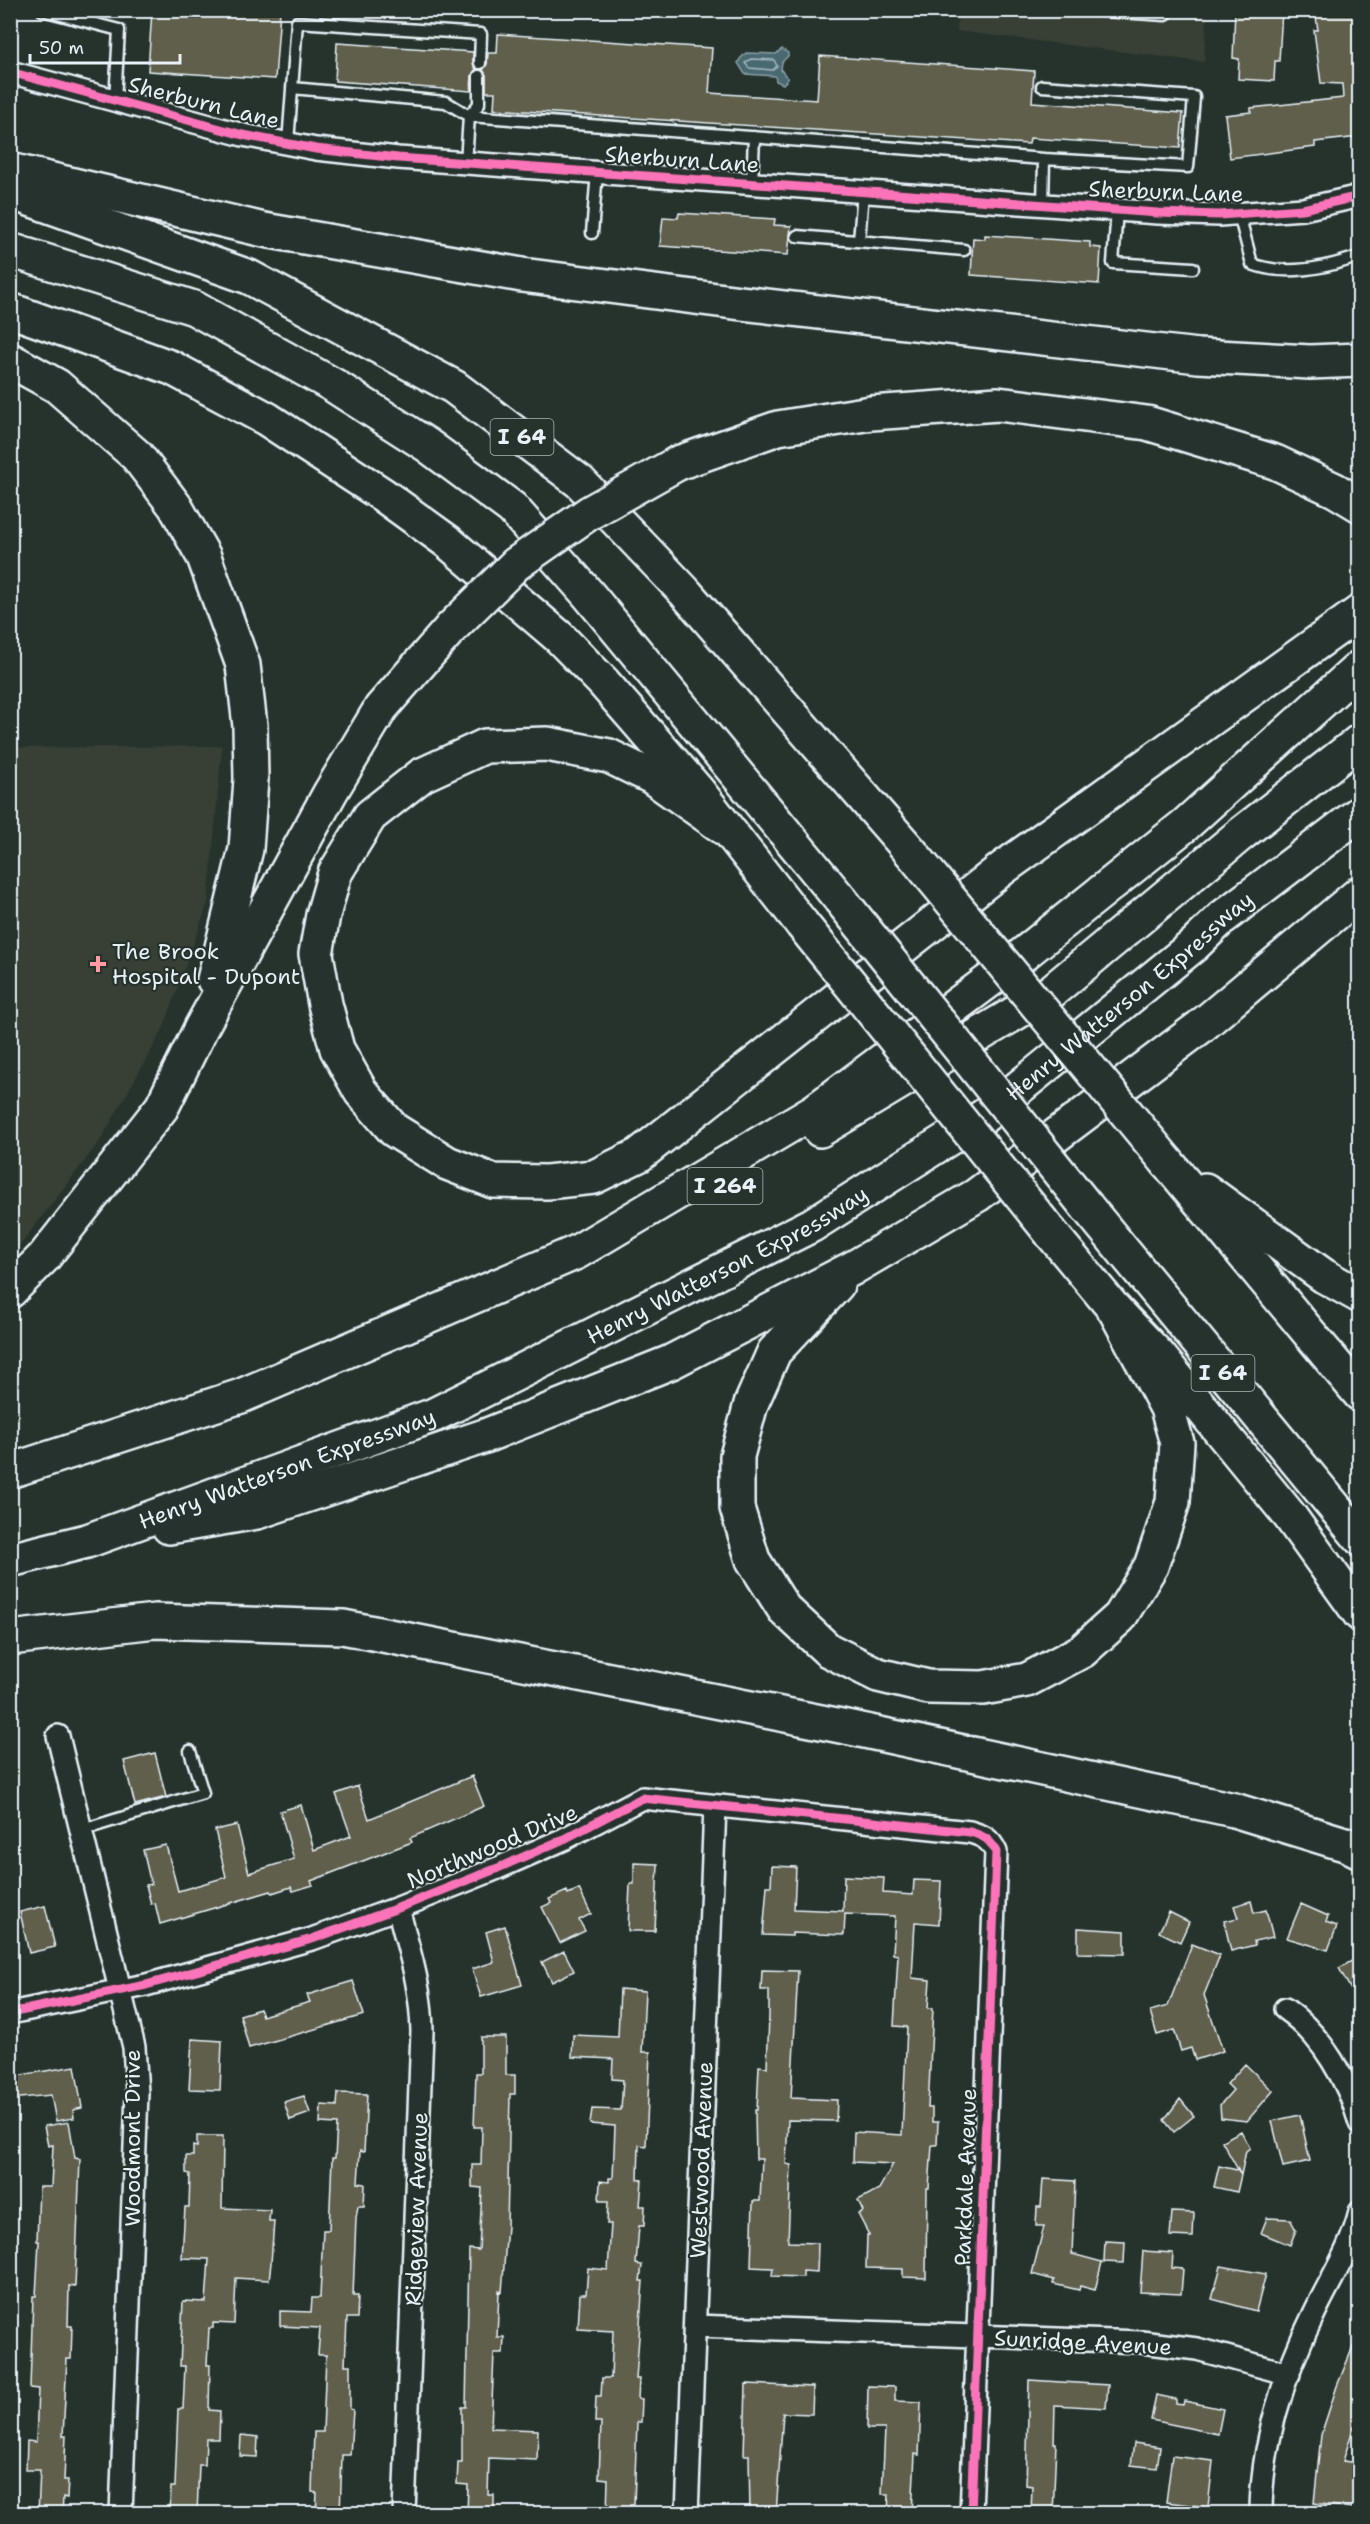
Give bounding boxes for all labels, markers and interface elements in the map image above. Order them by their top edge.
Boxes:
scale bar [30,27,180,65]
text: 50 m [39,36,84,60]
street label: Sherburn Lane [125,70,283,135]
street label: Sherburn Lane [604,140,760,179]
street label: Sherburn Lane [1088,174,1244,209]
road number: I 64 [490,419,554,455]
street label: Henry Watterson Expressway [1000,885,1260,1107]
place label: The Brook Hospital - Dupont [112,937,300,991]
marker: The Brook Hospital - Dupont [89,955,107,973]
road number: I 264 [688,1168,762,1204]
street label: Henry Watterson Expressway [582,1179,874,1351]
road number: I 64 [1192,1355,1254,1391]
street label: Henry Watterson Expressway [135,1402,440,1536]
street label: Northwood Drive [402,1797,582,1896]
street label: Woodmont Drive [118,2049,147,2227]
street label: Westwood Avenue [684,2061,719,2259]
street label: Parkdale Avenue [948,2088,983,2266]
street label: Ridgeview Avenue [399,2112,434,2306]
street label: Sunridge Avenue [993,2323,1172,2362]

